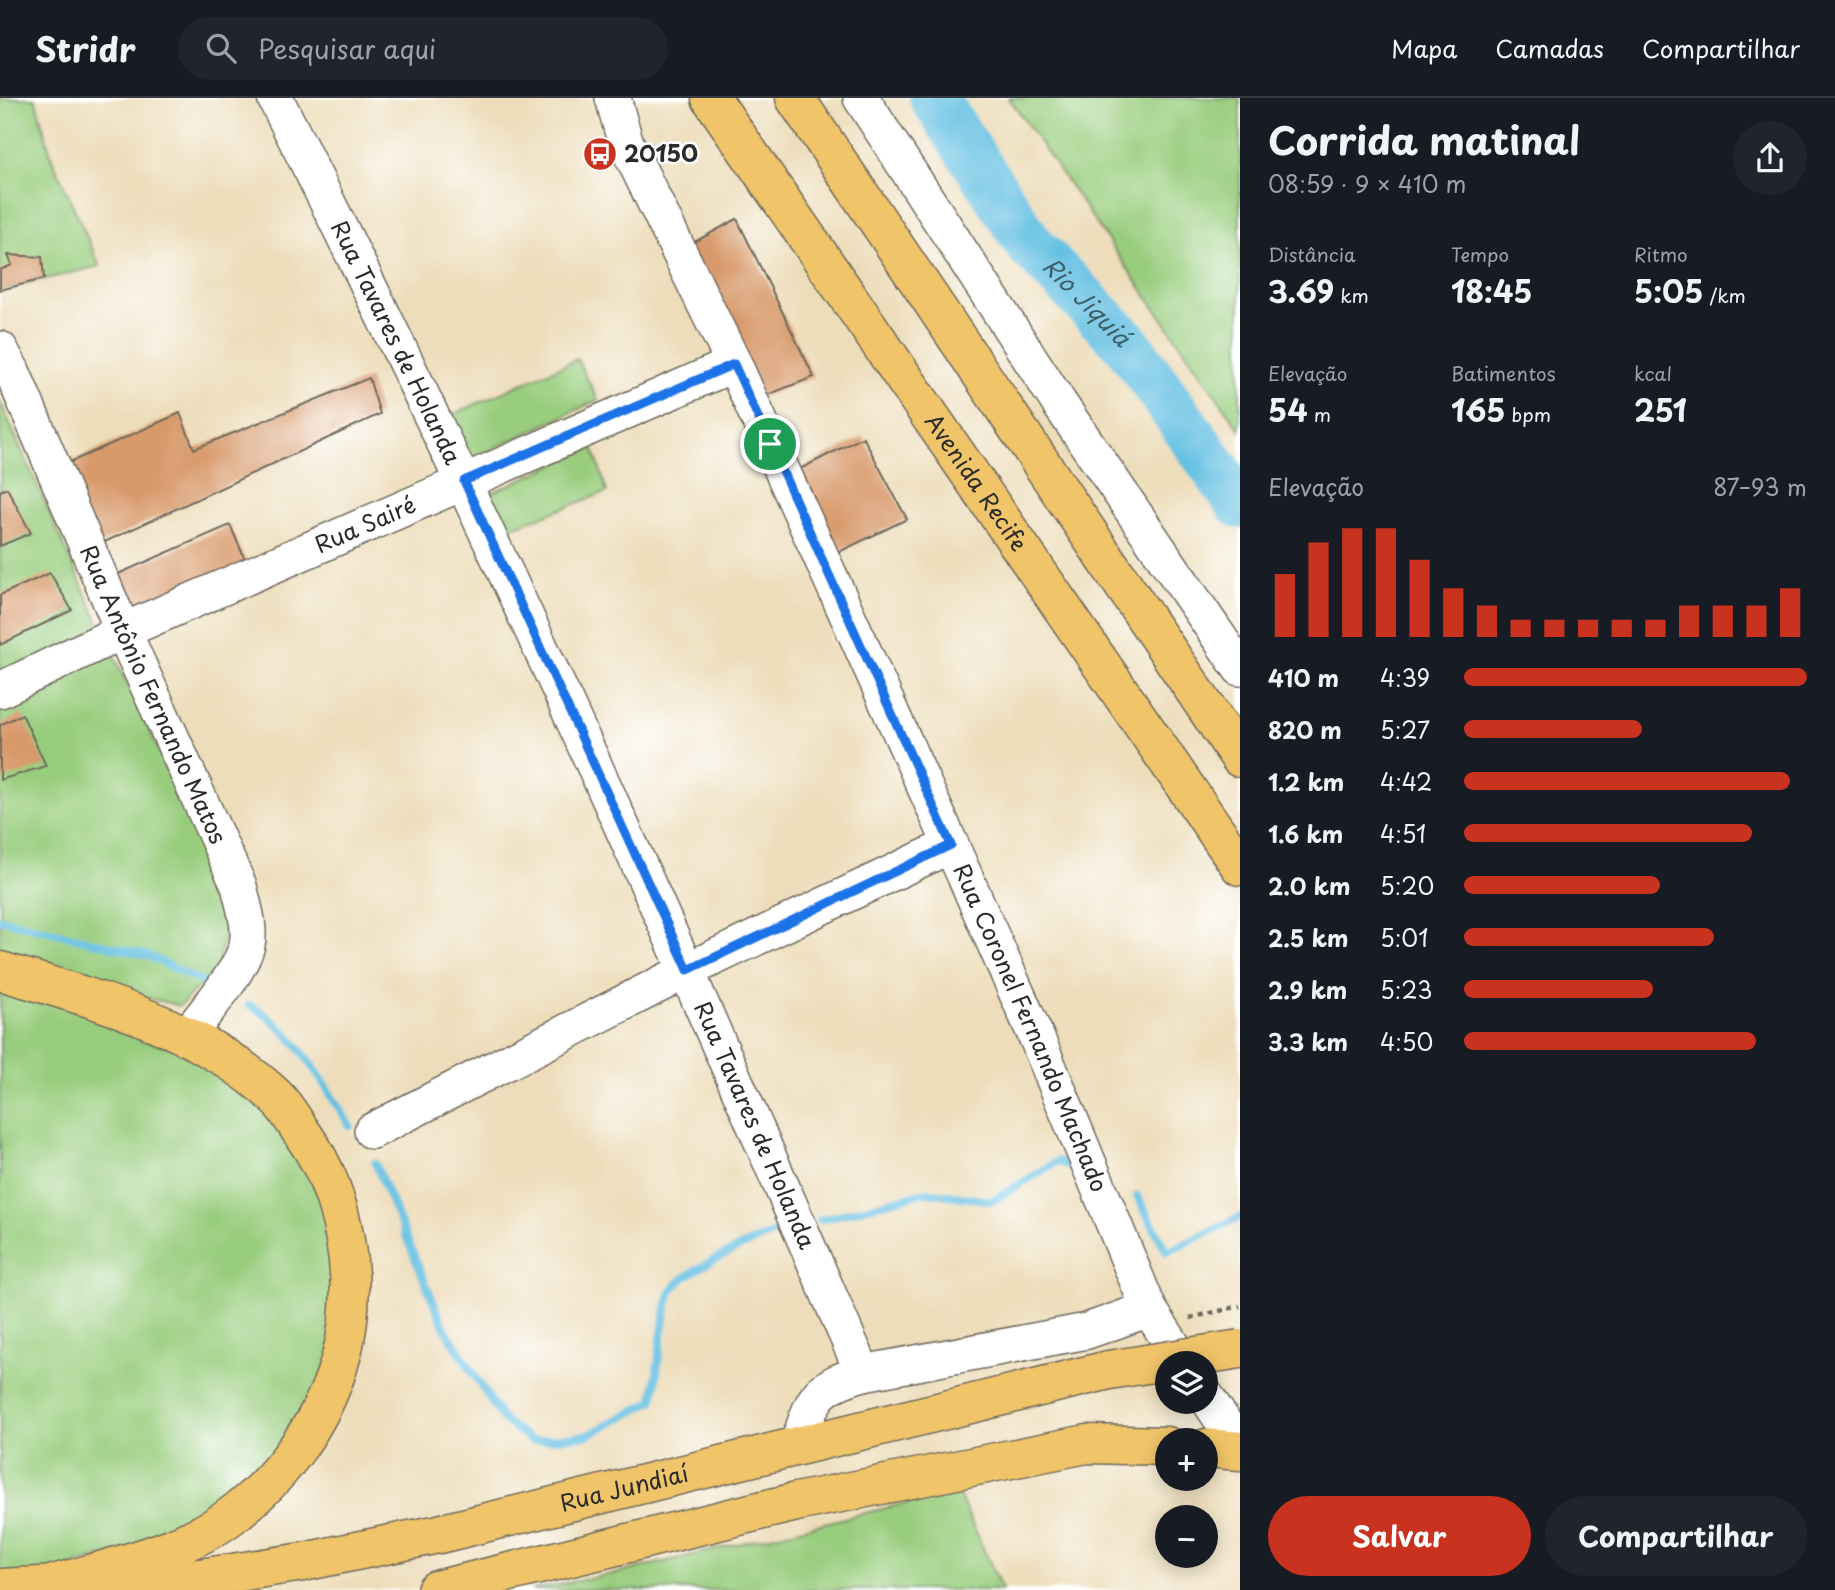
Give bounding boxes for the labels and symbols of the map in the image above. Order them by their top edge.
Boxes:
bus stop icon: 20150 [581,135,619,173]
place label: 20150 [624,135,698,170]
street label: Rua Tavares de Holanda [323,214,471,470]
water label: Rio Jiquiá [1035,248,1141,355]
street label: Avenida Recife [917,406,1037,558]
pin [740,414,800,474]
street label: Rua Sairé [309,486,421,561]
street label: Rua Antônio Fernando Matos [72,539,236,849]
street label: Rua Coronel Fernando Machado [945,858,1118,1197]
street label: Rua Tavares de Holanda [686,995,826,1254]
street label: Rua Jundiaí [556,1454,692,1520]

